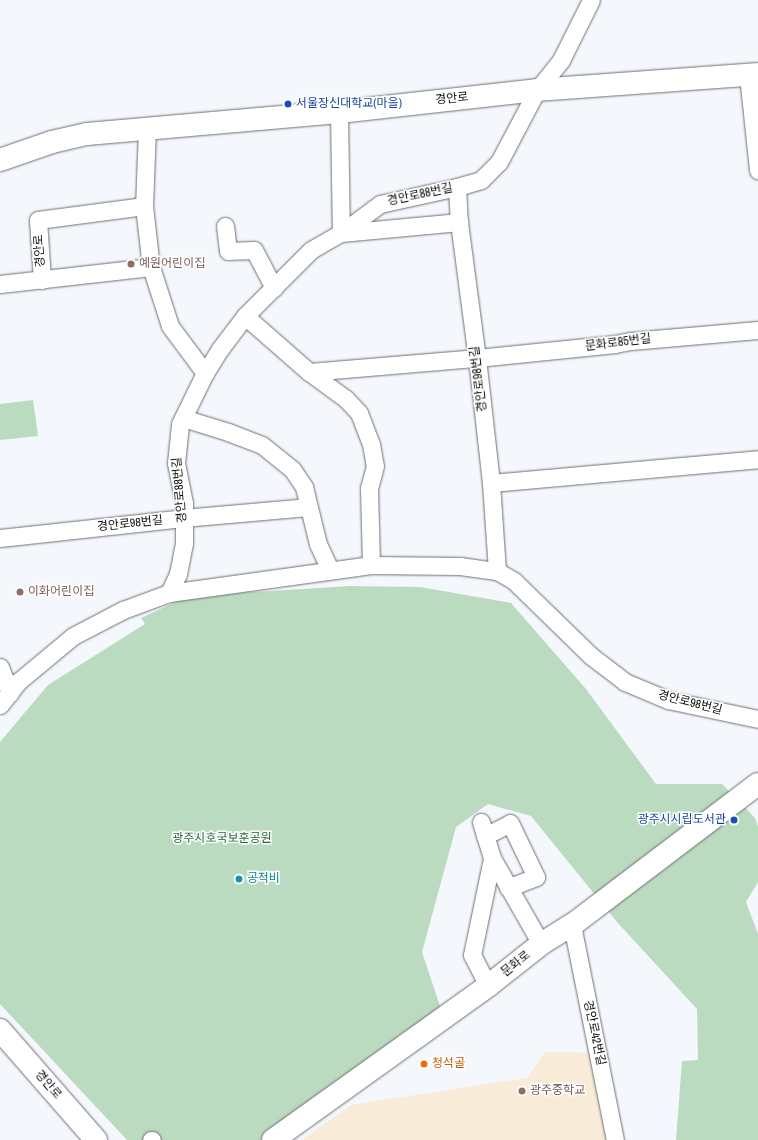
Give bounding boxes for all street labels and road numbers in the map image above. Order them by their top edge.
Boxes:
street label: 경안로 [435,90,469,108]
street label: 경안로88번길 [386,181,454,209]
street label: 경안로 [32,234,48,268]
street label: 문화로85번길 [584,332,652,354]
street label: 경안로98번길 [468,345,490,413]
street label: 경안로88번길 [170,456,190,524]
street label: 경안로98번길 [96,513,164,535]
street label: 경안로98번길 [656,688,724,718]
street label: 문화로 [499,948,533,980]
street label: 경안로42번길 [580,999,608,1067]
street label: 경안로 [32,1068,64,1102]

